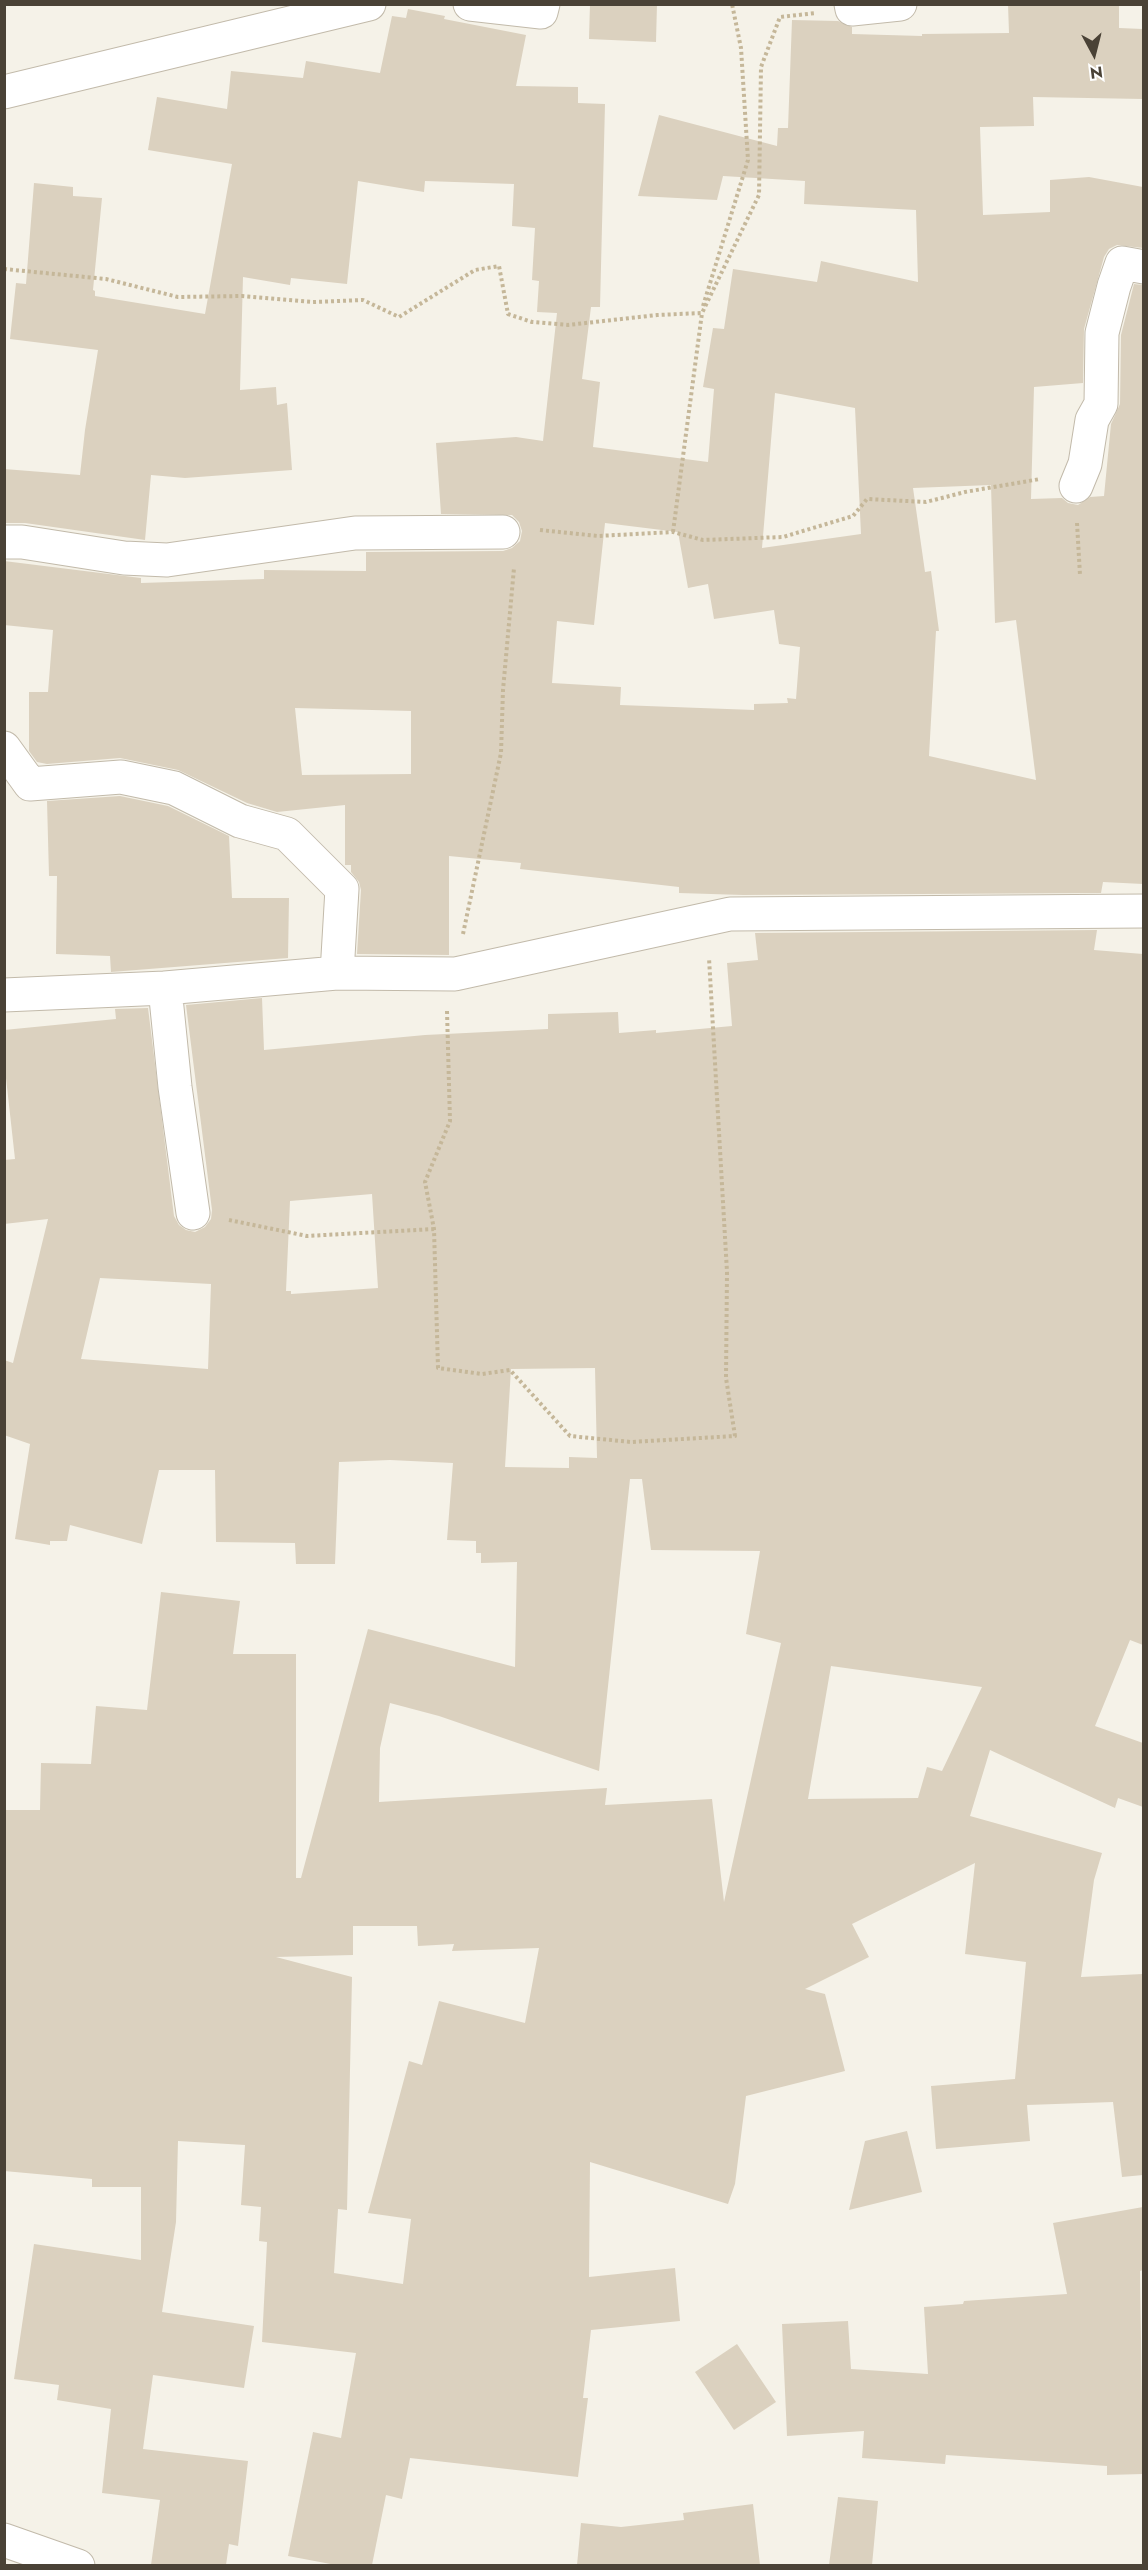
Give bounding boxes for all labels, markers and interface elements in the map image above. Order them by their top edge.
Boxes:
north arrow [1064,24,1124,84]
text: N [1089,60,1104,85]

